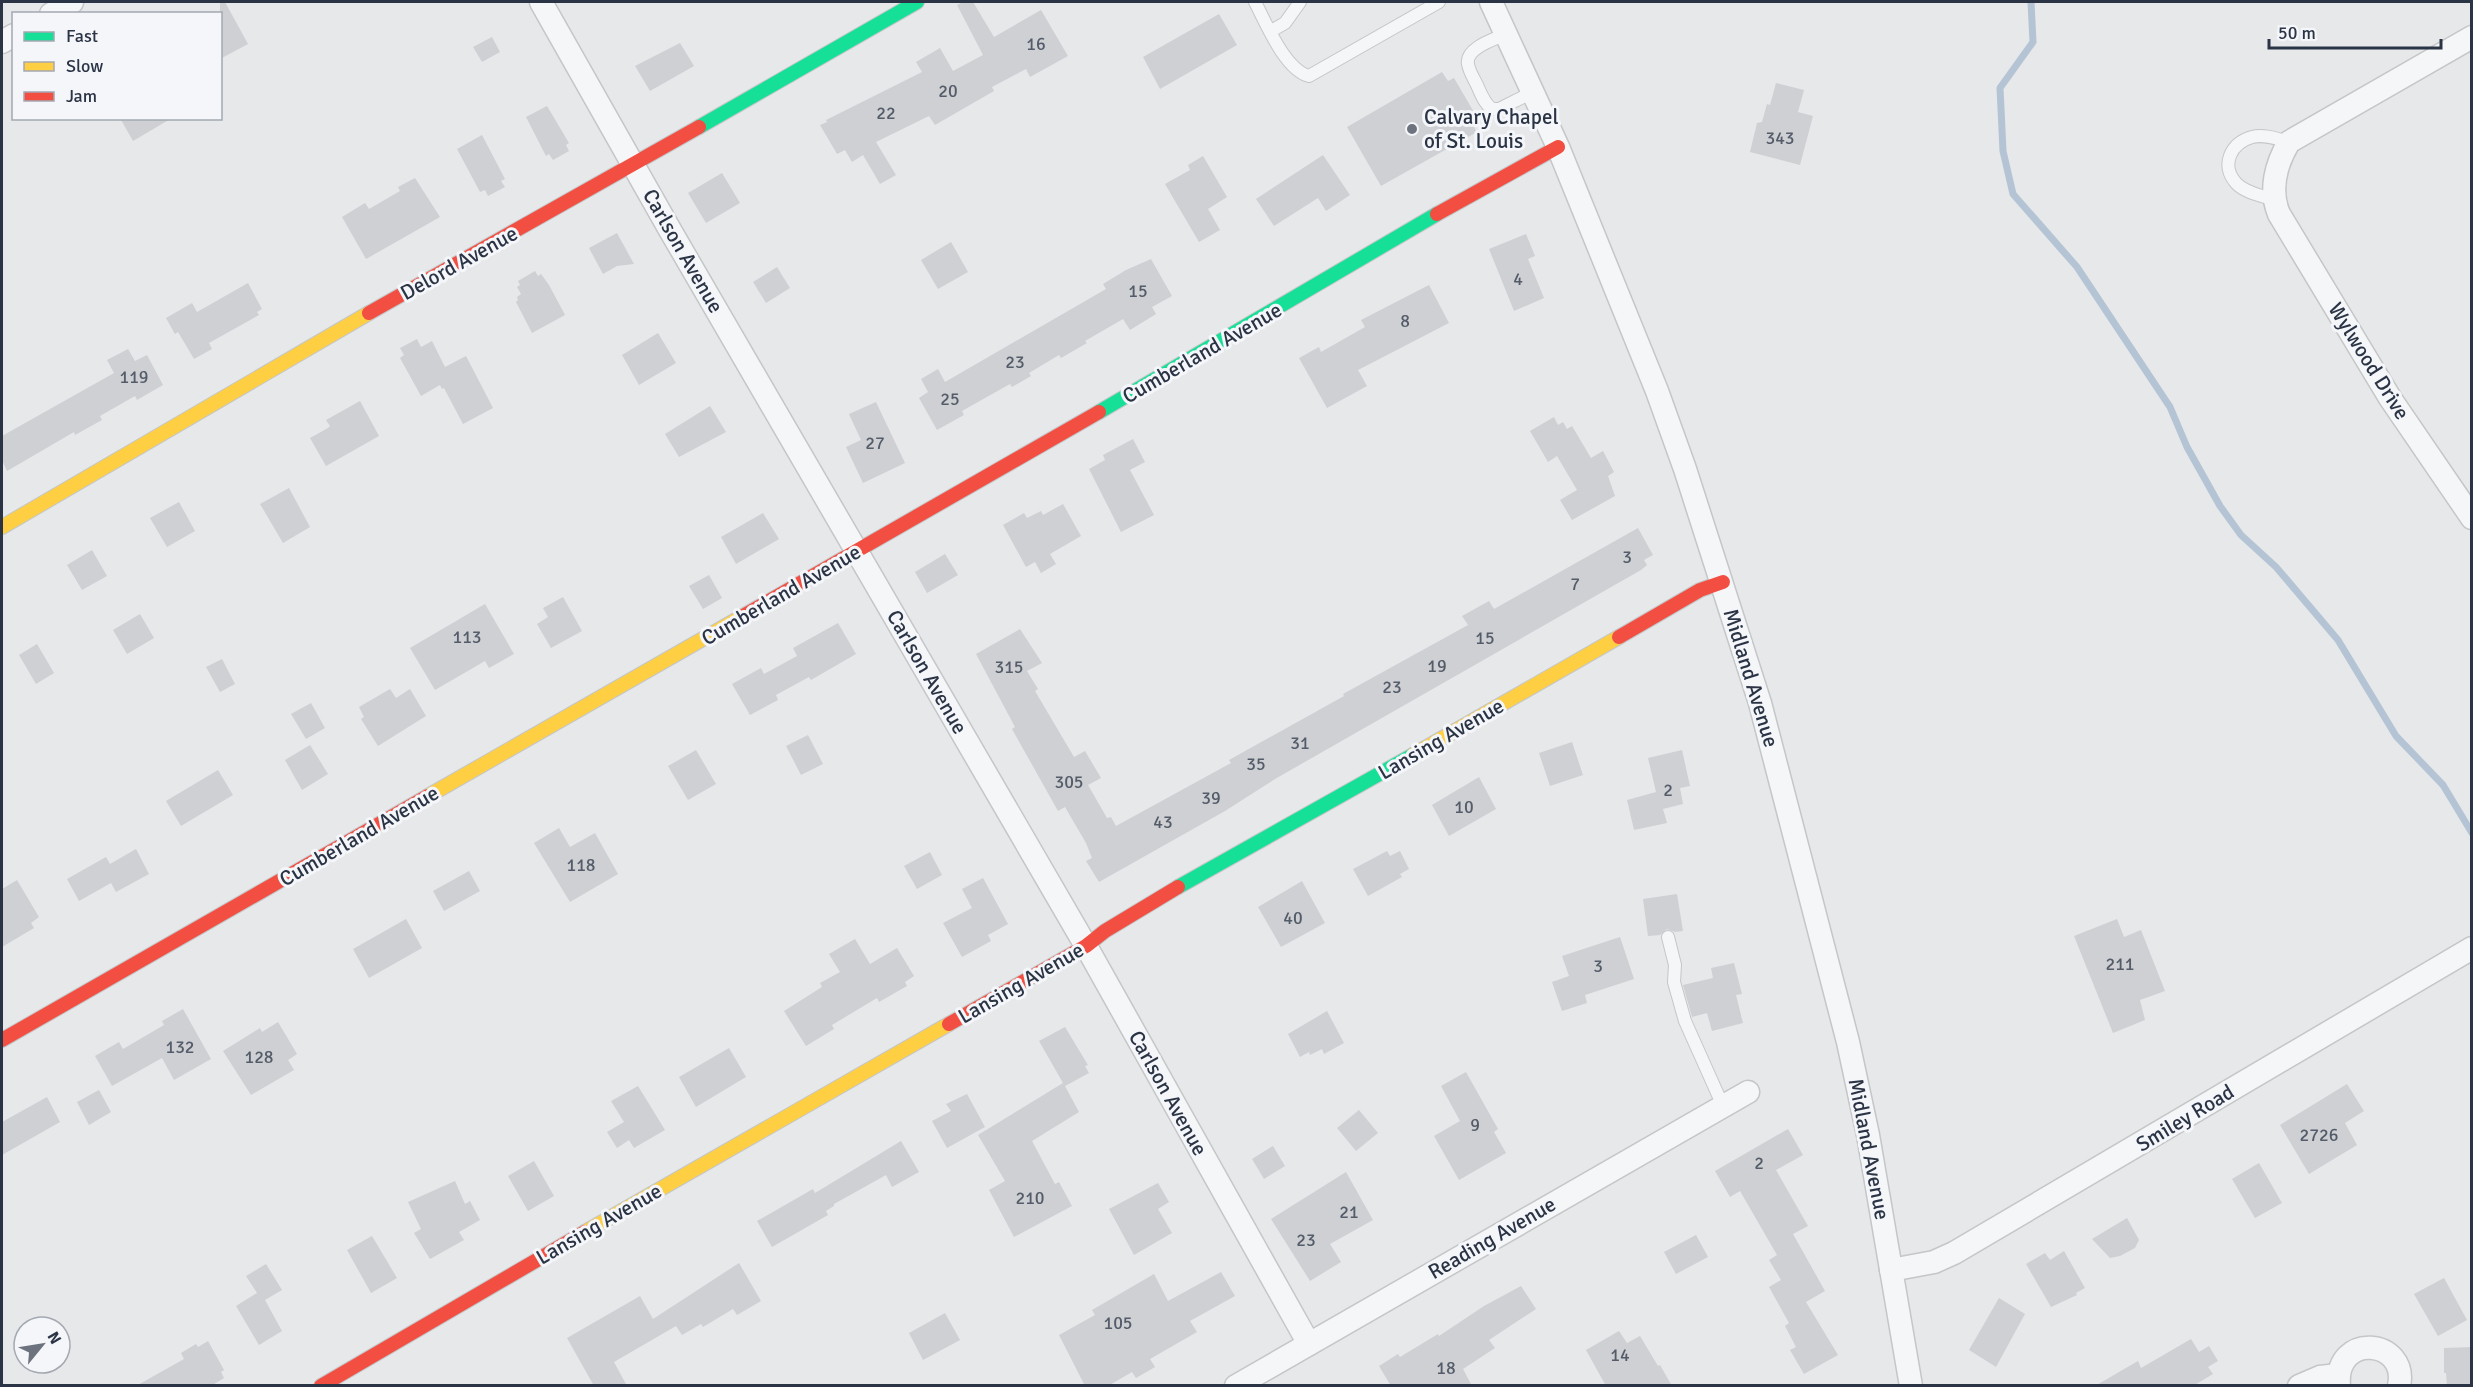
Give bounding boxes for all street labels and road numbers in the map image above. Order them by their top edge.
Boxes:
street label: Carlson Avenue [637,184,729,318]
street label: Delord Avenue [396,220,522,306]
street label: Cumberland Avenue [1118,297,1286,409]
street label: Wylwood Drive [2323,298,2415,424]
street label: Cumberland Avenue [697,539,865,651]
street label: Carlson Avenue [881,605,973,739]
street label: Midland Avenue [1718,606,1784,750]
street label: Lansing Avenue [1374,693,1508,785]
street label: Cumberland Avenue [275,780,443,892]
street label: Lansing Avenue [954,937,1088,1029]
street label: Carlson Avenue [1123,1026,1213,1160]
street label: Midland Avenue [1843,1076,1895,1222]
street label: Smiley Road [2131,1079,2239,1157]
street label: Lansing Avenue [532,1178,666,1270]
street label: Reading Avenue [1424,1191,1560,1285]

